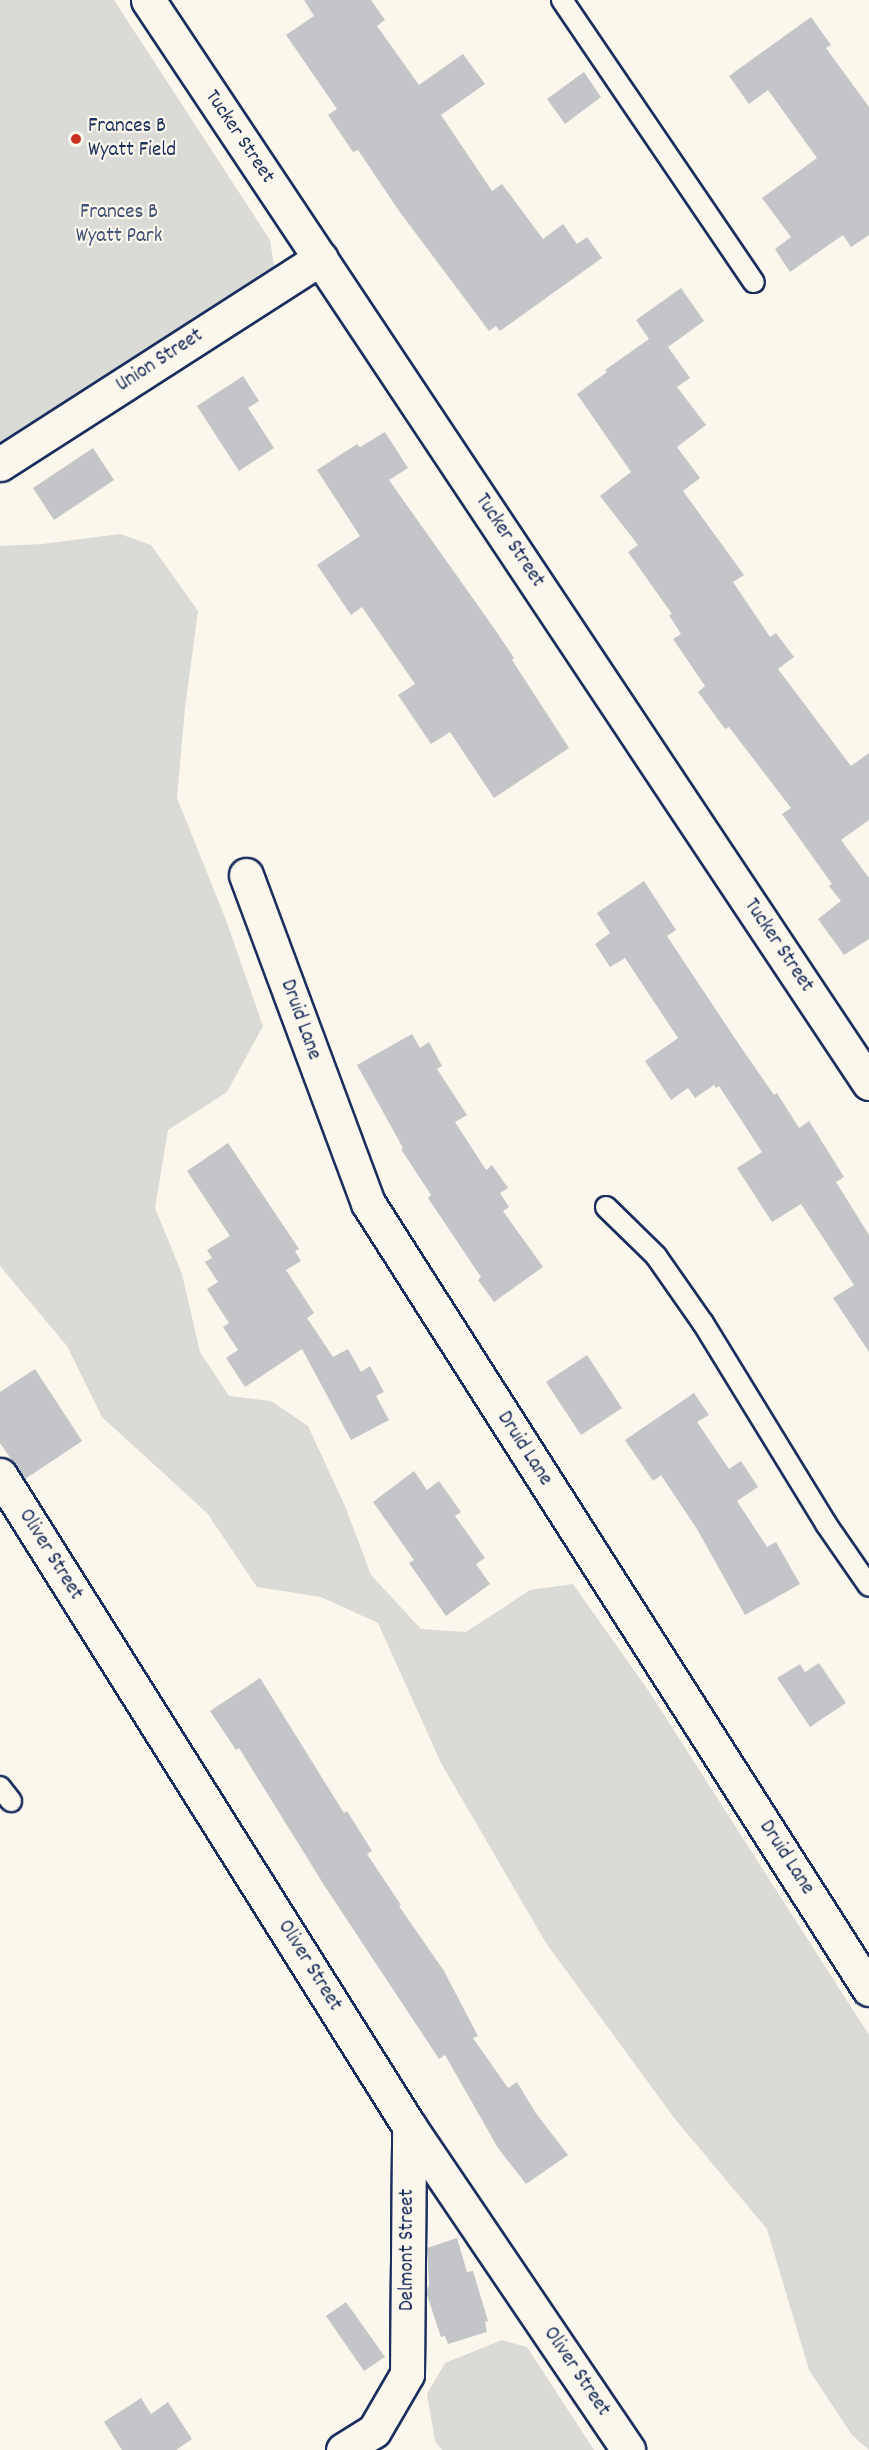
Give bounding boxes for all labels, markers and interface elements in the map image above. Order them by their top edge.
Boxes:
street label: Tucker Street [199,85,279,189]
place label: Frances B Wyatt Field [88,114,176,164]
marker: Frances B Wyatt Field [69,132,83,146]
park label: Frances B Wyatt Park [76,200,162,250]
street label: Union Street [112,324,208,398]
street label: Tucker Street [469,489,549,593]
street label: Tucker Street [738,894,818,998]
street label: Druid Lane [274,976,326,1064]
street label: Druid Lane [491,1407,557,1491]
street label: Oliver Street [12,1505,88,1605]
street label: Druid Lane [753,1816,819,1900]
street label: Oliver Street [271,1916,347,2016]
street label: Delmont Street [395,2189,421,2311]
street label: Oliver Street [537,2322,615,2422]

